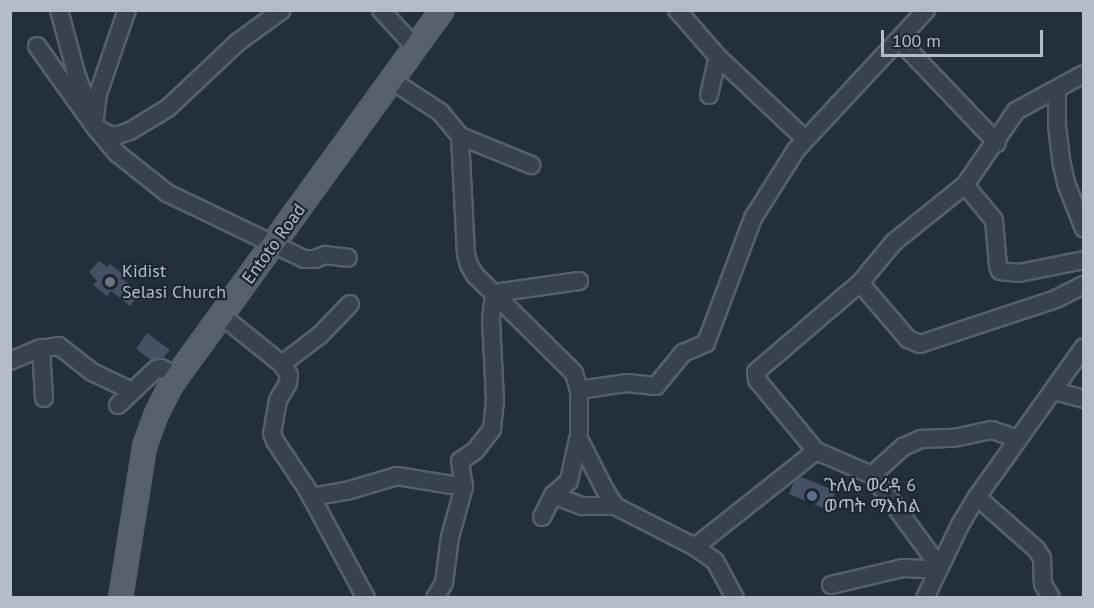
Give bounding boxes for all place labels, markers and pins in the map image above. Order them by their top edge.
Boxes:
place label: Kidist Selasi Church [122,261,226,304]
marker: Kidist Selasi Church [103,275,117,289]
place label: ጉለሌ ወረዳ 6 ወጣት ማእከል [824,475,920,518]
marker: ጉለሌ ወረዳ 6 ወጣት ማእከል [805,489,819,503]

